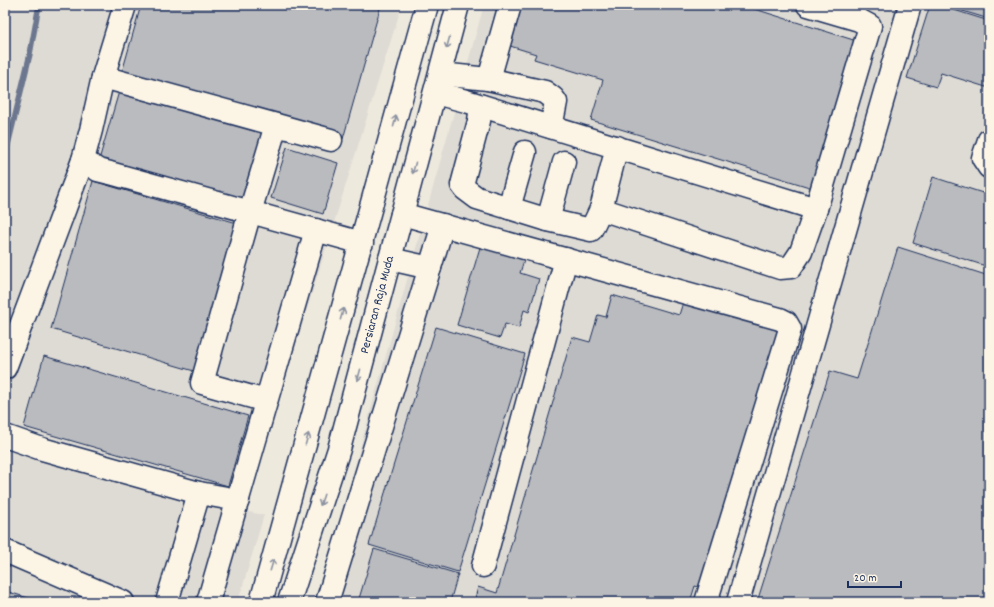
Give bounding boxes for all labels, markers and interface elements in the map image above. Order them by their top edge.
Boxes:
one-way arrow [444,36,451,49]
one-way arrow [392,115,399,128]
one-way arrow [410,161,417,174]
street label: Persiaran Raja Muda [356,253,400,356]
one-way arrow [339,308,346,321]
one-way arrow [355,368,362,381]
one-way arrow [304,433,311,446]
one-way arrow [318,493,325,506]
one-way arrow [269,558,276,571]
scale bar [848,563,901,589]
text: 20 m [854,570,877,587]

